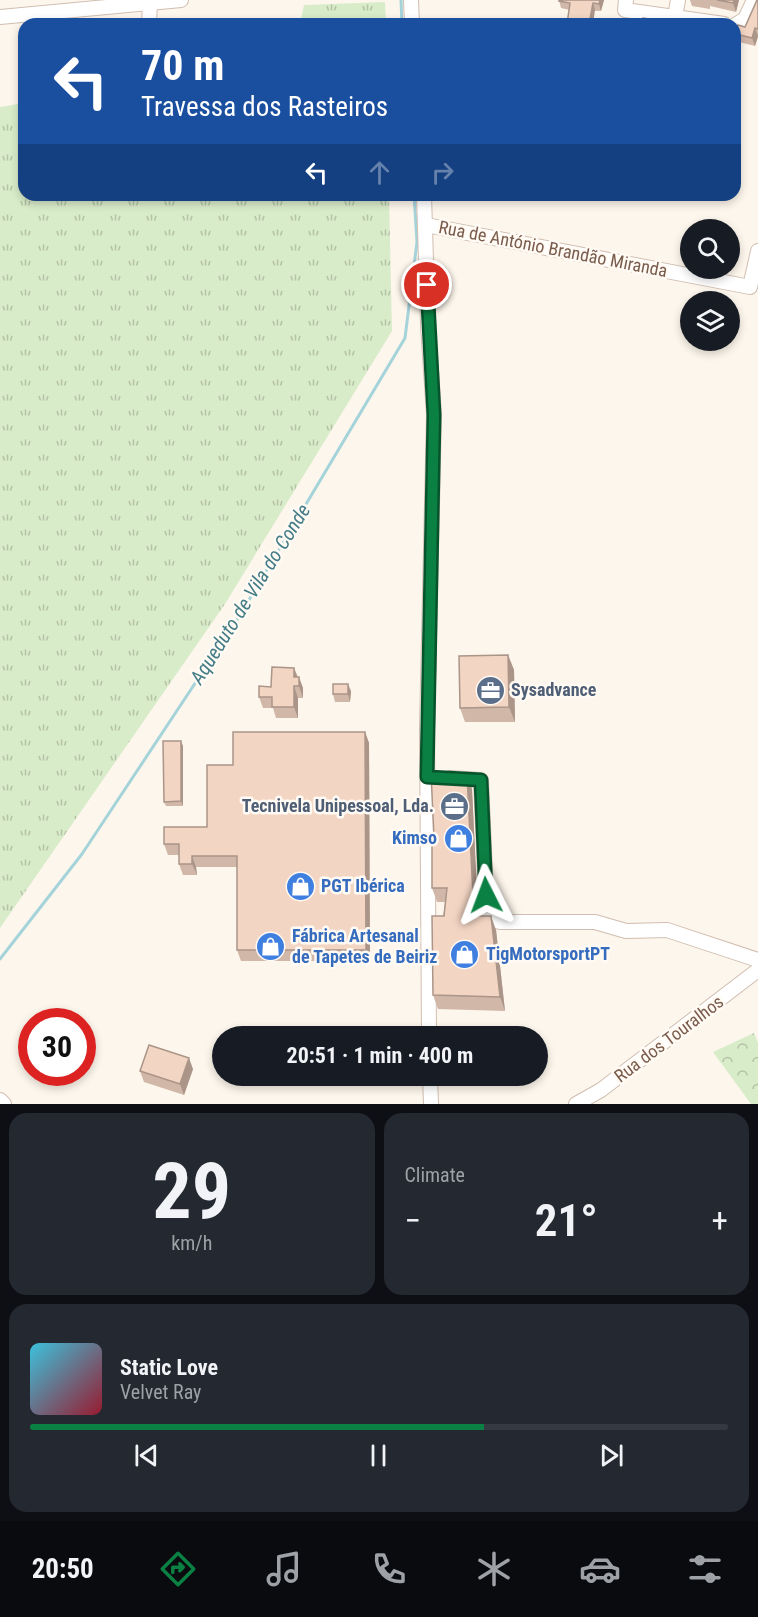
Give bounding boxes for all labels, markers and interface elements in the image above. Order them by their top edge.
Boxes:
text: 70 m [141,41,224,90]
icon: left [42,42,120,120]
text: Travessa dos Rasteiros [141,91,388,123]
icon: left [300,156,333,189]
icon: ahead [363,156,396,189]
icon: right [426,156,459,189]
street label: Rua de António Brandão Miranda [437,216,669,281]
map controls [680,219,740,351]
button: search [680,219,740,279]
pin [401,259,452,310]
icon: arrive [410,268,443,301]
button: layers [680,291,740,351]
water label: Aqueduto de Vila do Conde [184,499,315,689]
office icon: Sysadvance [474,674,506,706]
place label: Sysadvance [511,679,597,700]
office icon: Tecnivela Unipessoal, Lda. [439,790,471,822]
place label: Tecnivela Unipessoal, Lda. [242,795,434,816]
shop icon: Kimso [442,822,474,854]
place label: Kimso [392,827,437,848]
position arrow [454,863,518,927]
shop icon: PGT Ibérica [284,870,316,902]
place label: PGT Ibérica [321,875,405,896]
place label: Fábrica Artesanal de Tapetes de Beiriz [292,925,437,967]
shop icon: Fábrica Artesanal de Tapetes de Beiriz [255,930,287,962]
shop icon: TigMotorsportPT [449,938,481,970]
place label: TigMotorsportPT [486,943,610,964]
street label: Rua dos Touralhos [610,991,727,1086]
speed limit sign: 30 [18,1008,96,1086]
text: 20:51 · 1 min · 400 m [287,1043,473,1068]
text: 29 [152,1146,231,1237]
text: Climate [405,1163,465,1187]
text: 21° [535,1194,598,1247]
text: − [405,1201,421,1240]
text: + [712,1201,728,1240]
text: km/h [171,1231,212,1255]
text: Static Love [120,1355,218,1380]
text: Velvet Ray [120,1380,201,1404]
icon: previous [130,1439,163,1472]
icon: pause [362,1439,395,1472]
icon: next [595,1439,628,1472]
icon: directions [157,1548,199,1590]
icon: music [263,1548,305,1590]
icon: phone [368,1548,410,1590]
icon: climate [473,1548,515,1590]
icon: car [579,1548,621,1590]
icon: filters [684,1548,726,1590]
text: 20:50 [32,1553,94,1585]

